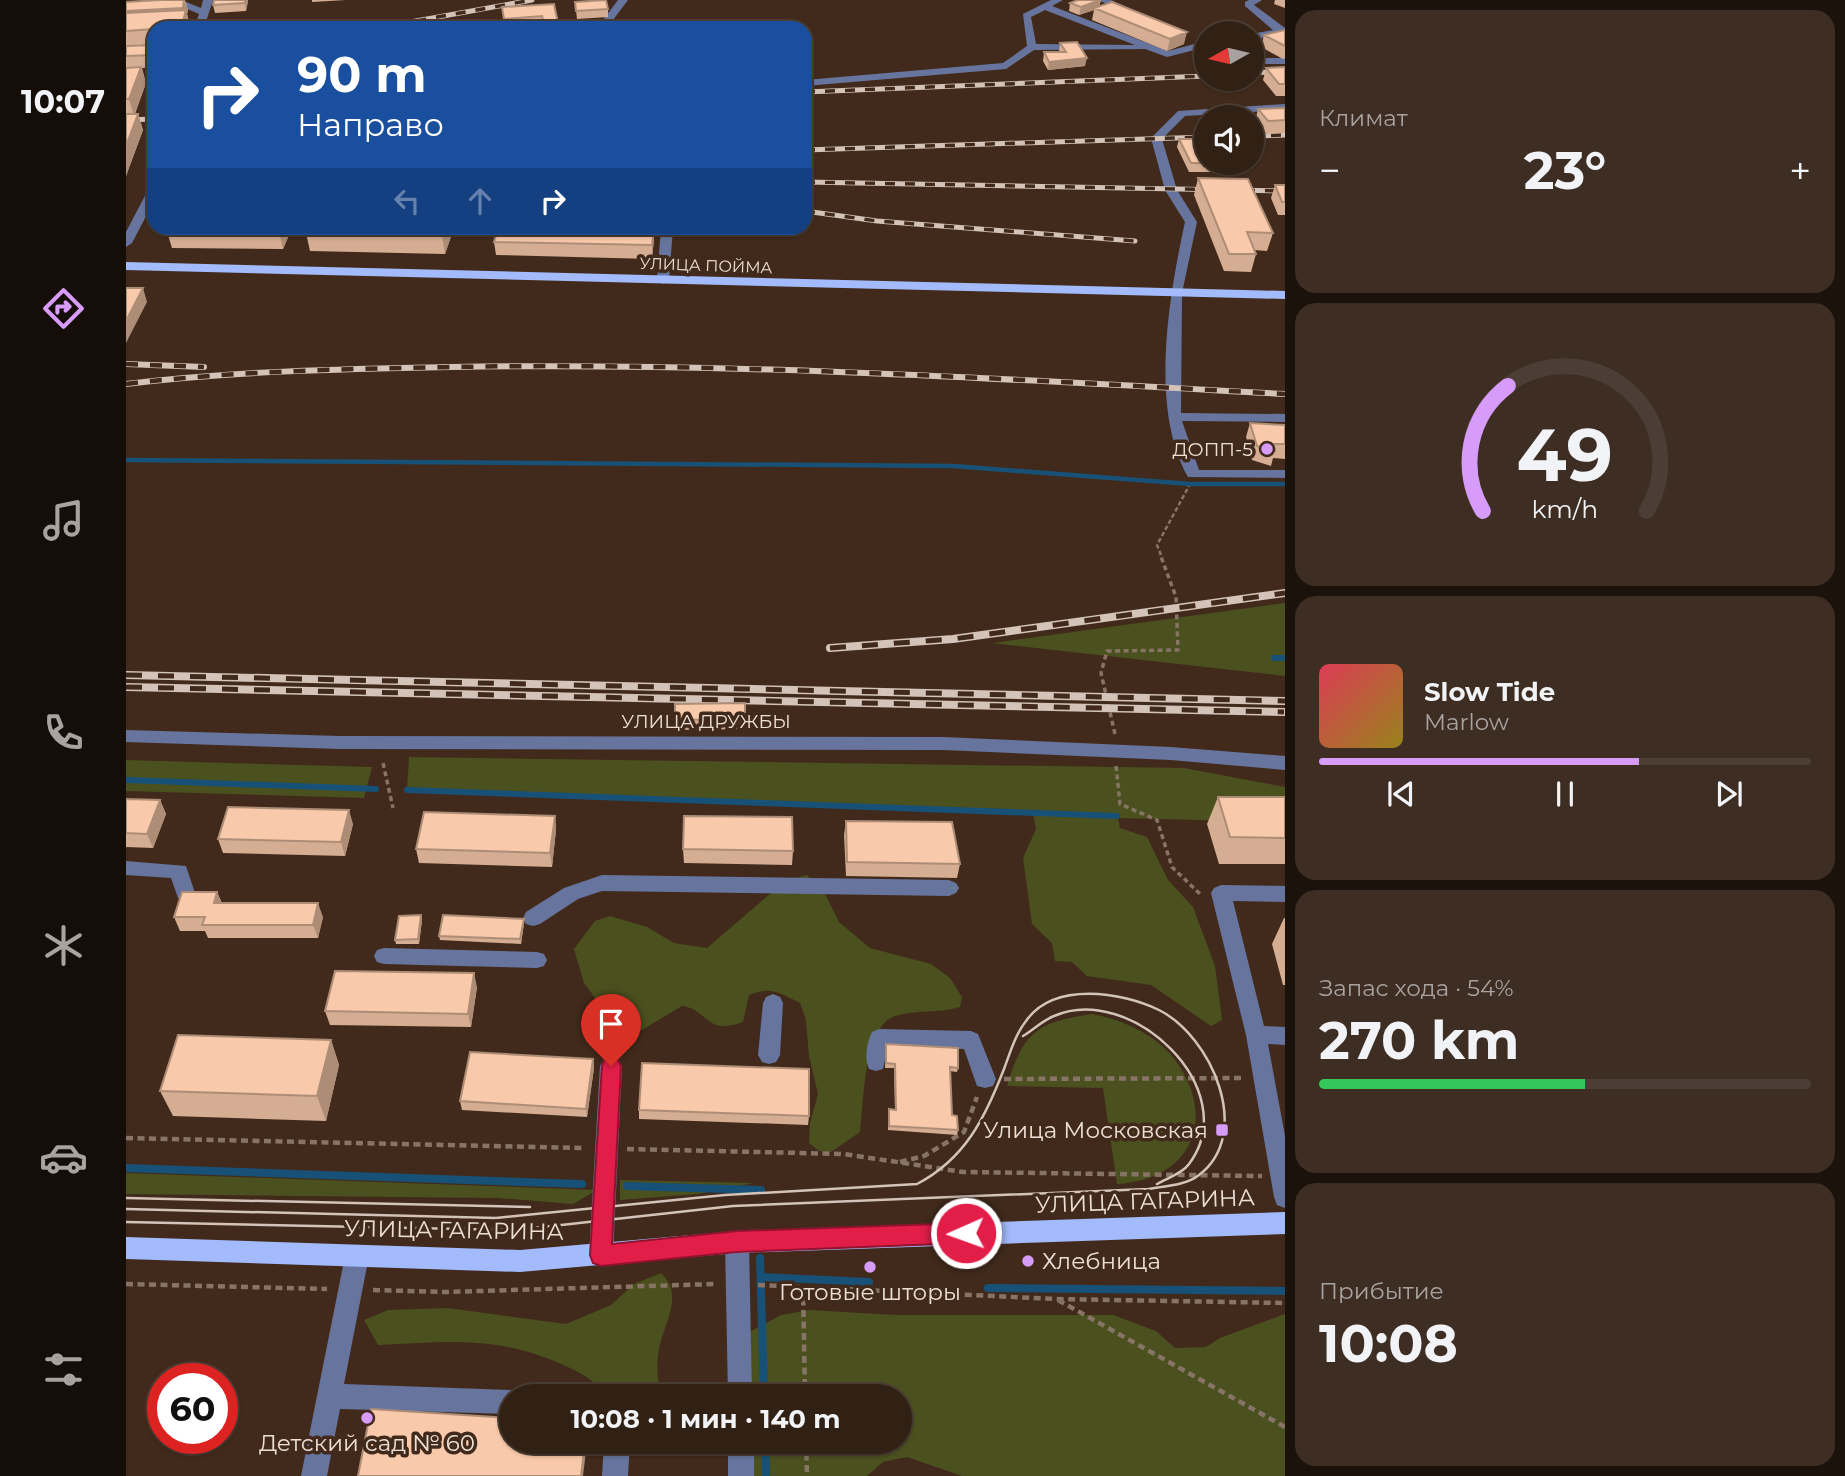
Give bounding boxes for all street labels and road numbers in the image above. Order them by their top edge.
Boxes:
street label: УЛИЦА ПОЙМА [639,254,773,277]
street label: УЛИЦА ДРУЖБЫ [621,710,791,733]
street label: УЛИЦА ГАГАРИНА [1035,1183,1255,1219]
street label: УЛИЦА ГАГАРИНА [344,1214,564,1246]

